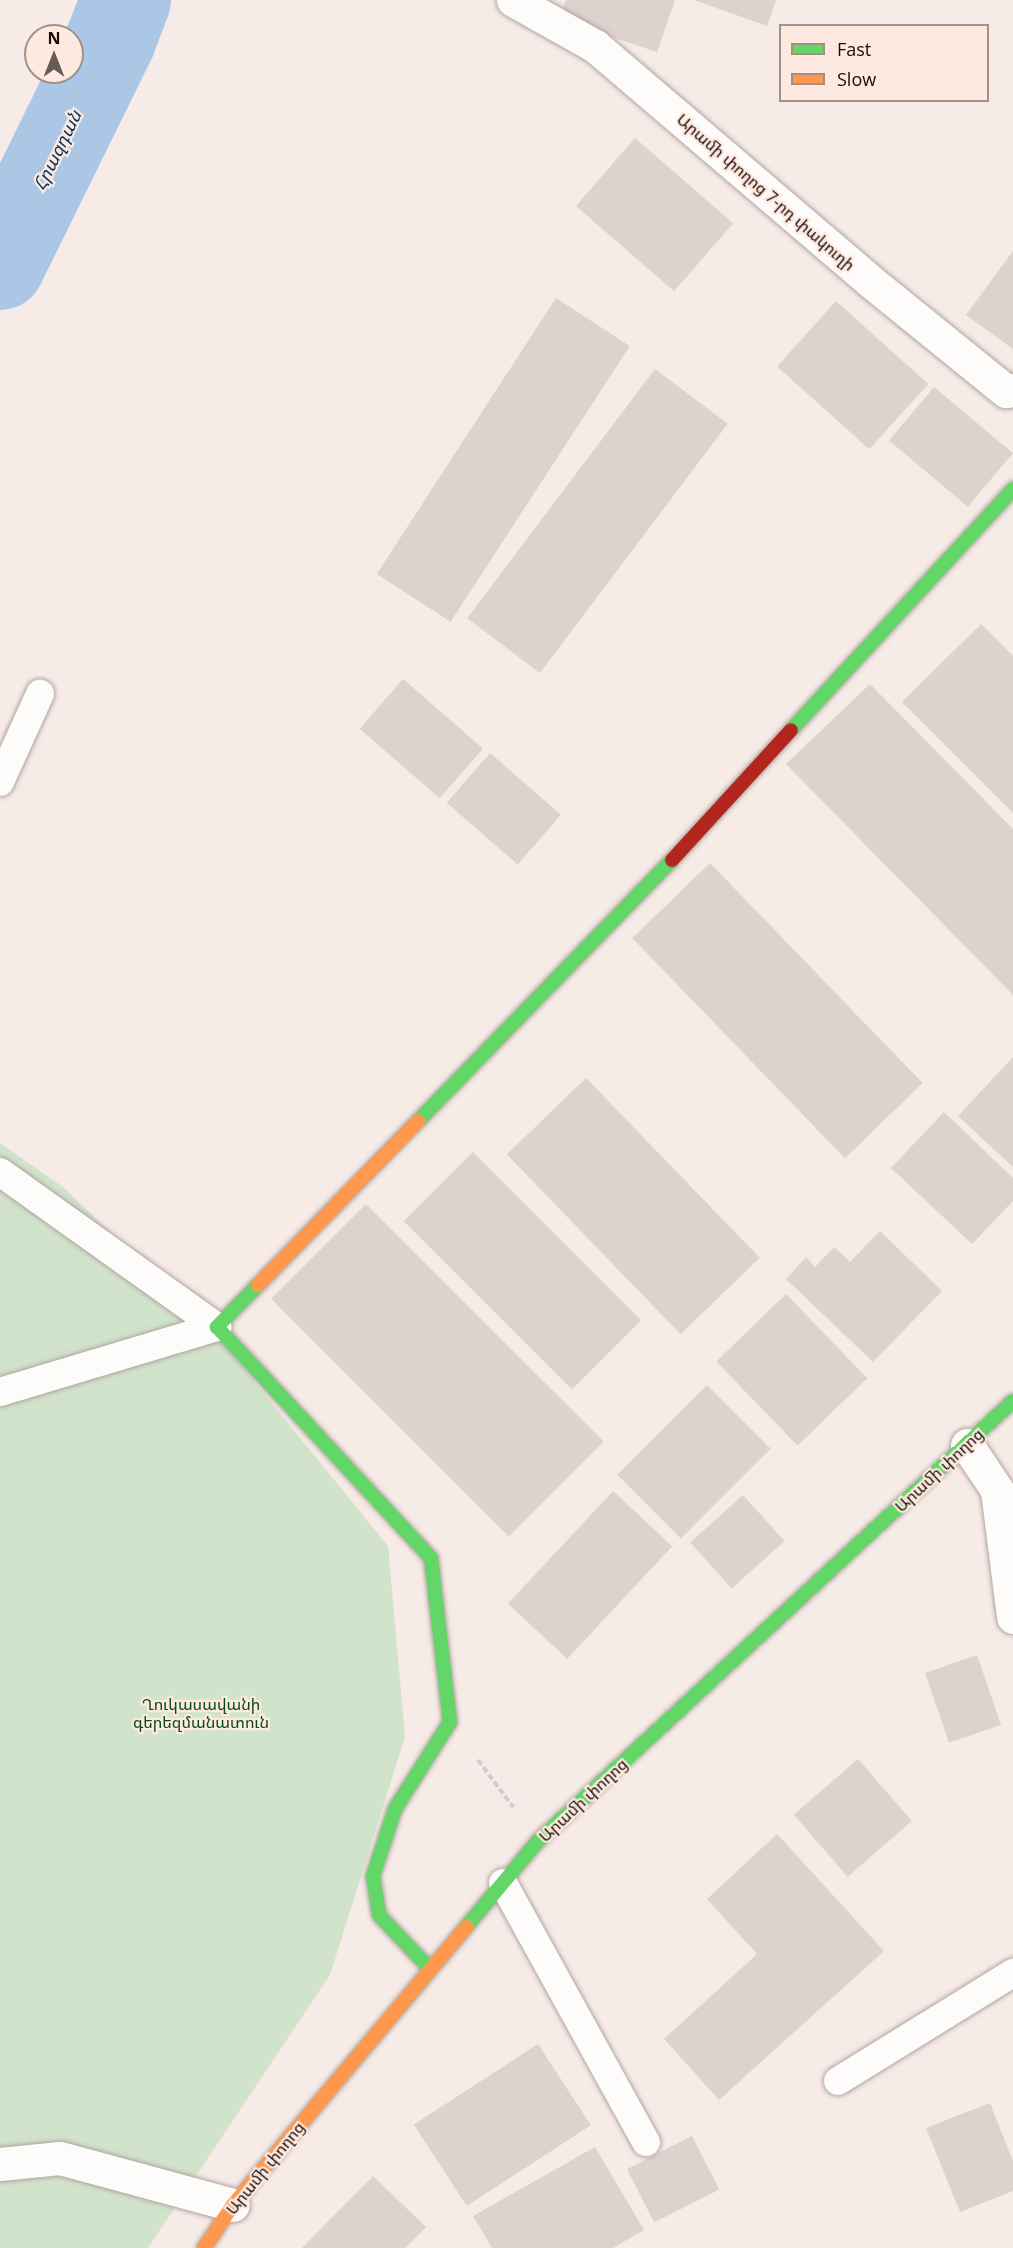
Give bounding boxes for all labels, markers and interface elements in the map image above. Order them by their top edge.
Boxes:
north arrow [24,24,84,84]
legend [779,24,989,102]
text: N [47,27,61,49]
text: Fast [837,37,871,61]
text: Slow [837,67,876,91]
water label: Հրազդան [28,107,86,193]
street label: Արամի փողոց 7-րդ փակուղի [673,109,859,275]
street label: Արամի փողոց [891,1424,987,1516]
park label: Ղուկասավանի գերեզմանատուն [133,1694,269,1732]
street label: Արամի փողոց [535,1754,631,1846]
street label: Արամի փողոց [222,2118,308,2218]

